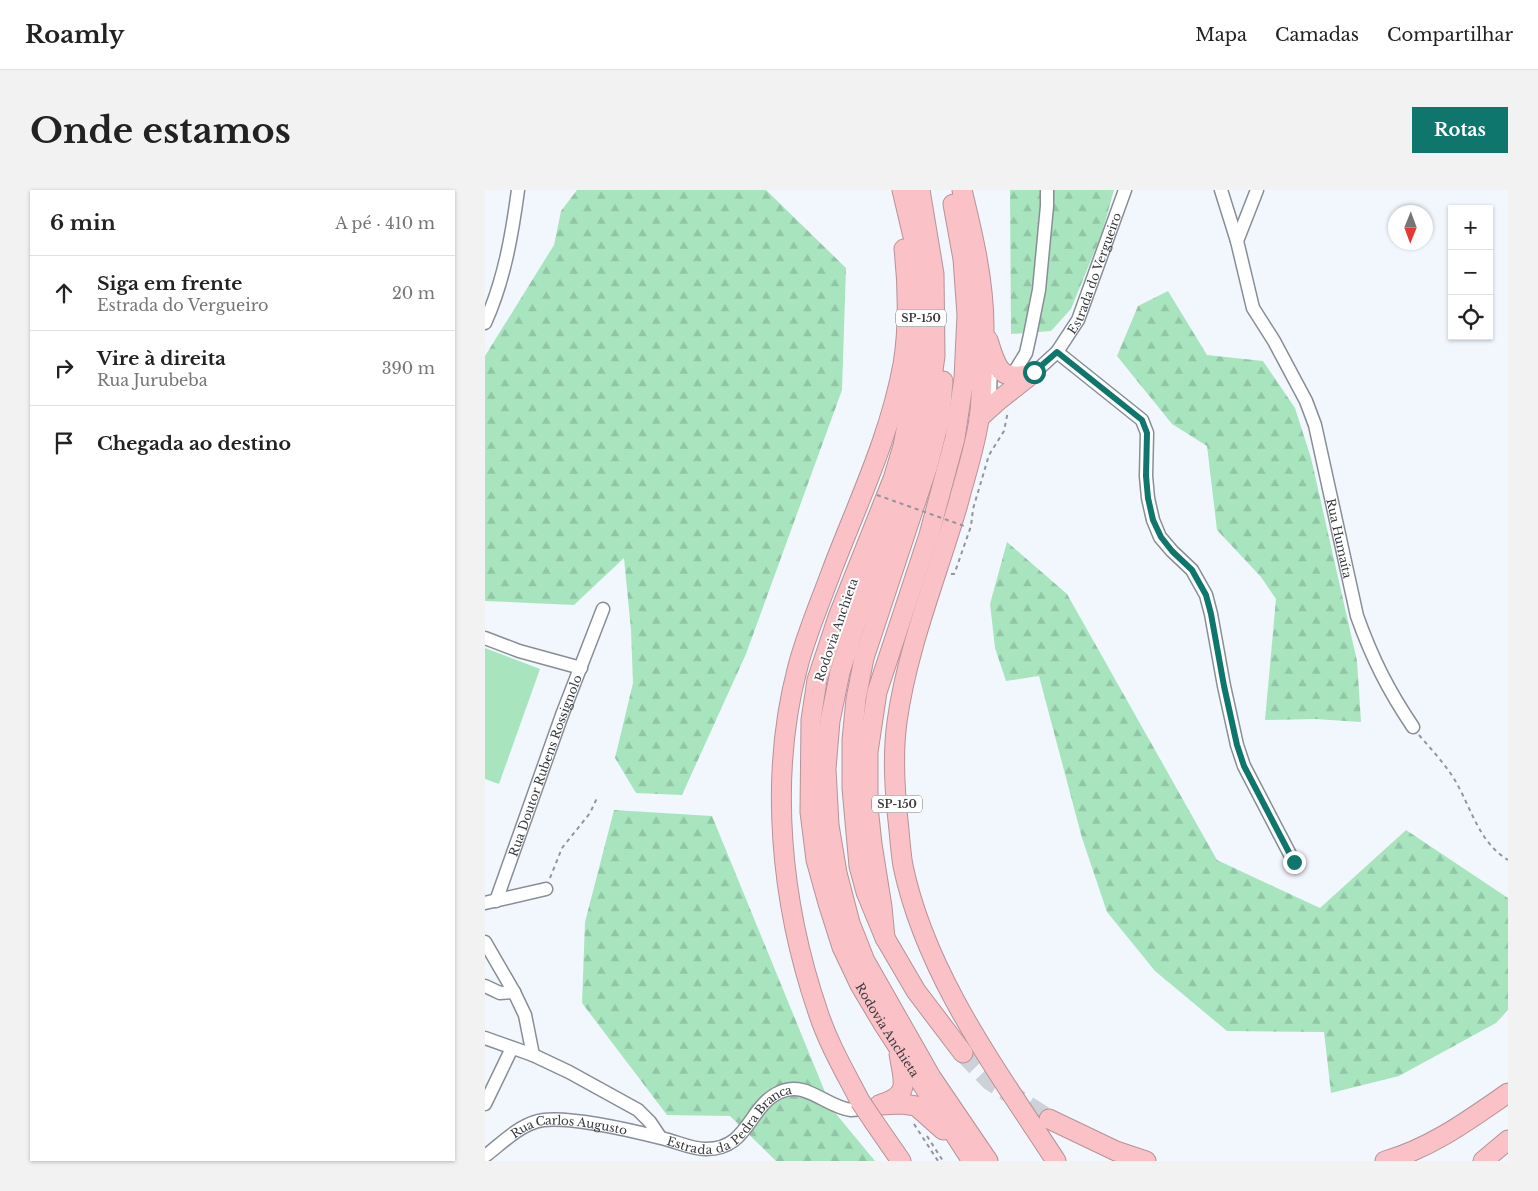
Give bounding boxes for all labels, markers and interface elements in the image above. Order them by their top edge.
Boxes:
text: Roamly [25,20,124,49]
text: Mapa [1195,24,1247,46]
text: Camadas [1275,24,1359,46]
text: Compartilhar [1387,24,1513,46]
button: Rotas [1412,107,1508,153]
text: Onde estamos [30,109,291,152]
north arrow [1388,205,1433,250]
map controls [1448,205,1493,340]
button: + [1448,205,1493,250]
text: 6 min [50,210,116,236]
street label: Estrada do Vergueiro [1064,210,1124,337]
text: A pé · 410 m [335,213,435,233]
button: − [1448,250,1493,295]
text: Siga em frente [97,272,242,295]
icon: ahead [50,279,78,307]
text: 20 m [392,283,435,303]
text: Estrada do Vergueiro [97,295,269,315]
button: locate [1448,295,1493,340]
road number: SP-150 [896,310,946,326]
text: Vire à direita [97,347,226,370]
icon: right [50,354,78,382]
text: 390 m [382,358,435,378]
route start [1023,361,1046,384]
text: Rua Jurubeba [97,370,208,390]
icon: arrive [50,429,78,457]
text: Chegada ao destino [97,432,291,455]
street label: Rua Humaíta [1324,497,1356,580]
street label: Rodovia Anchieta [811,576,861,684]
street label: Rua Doutor Rubens Rossignolo [505,672,584,858]
road number: SP-150 [872,796,922,812]
route end [1283,851,1306,874]
street label: Rodovia Anchieta [853,980,923,1080]
street label: Estrada da Pedra Branca [665,1081,793,1157]
street label: Rua Carlos Augusto [507,1112,629,1141]

